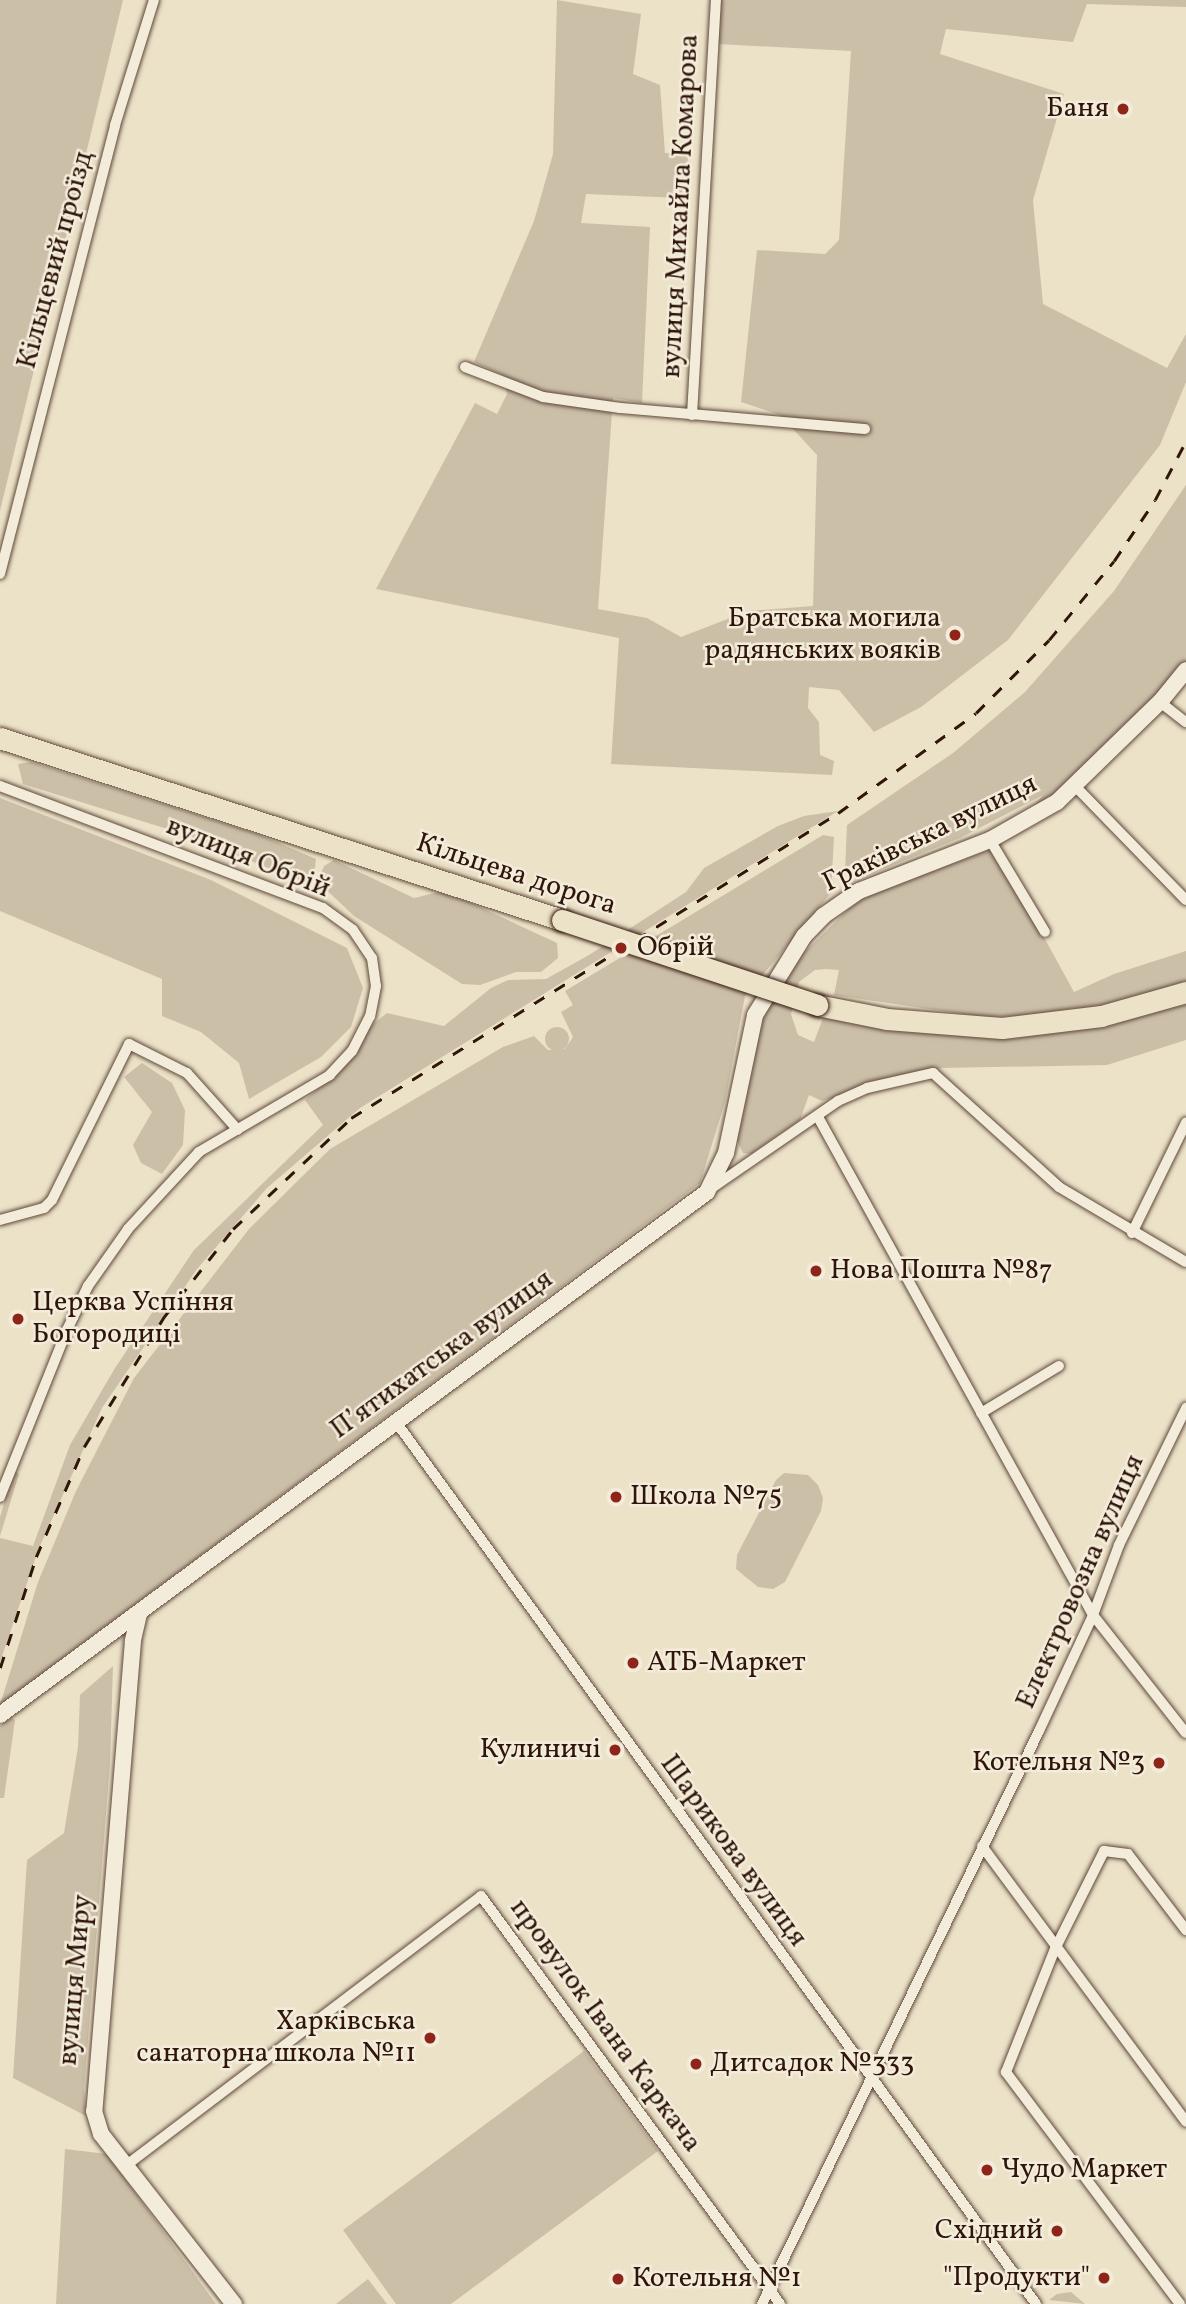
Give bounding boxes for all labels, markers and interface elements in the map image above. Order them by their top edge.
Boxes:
street label: вулиця Михайла Комарова [655,33,707,379]
place label: Баня [1046,92,1109,126]
marker: Баня [1115,101,1131,117]
street label: Кільцевий проїзд [11,147,101,373]
place label: Братська могила радянських вояків [704,602,941,668]
marker: Братська могила радянських вояків [947,627,963,643]
street label: Граківська вулиця [817,768,1043,900]
street label: вулиця Обрій [161,810,335,906]
street label: Кільцева дорога [412,827,620,923]
place label: Обрій [637,931,714,965]
marker: Обрій [611,938,631,958]
place label: Нова Пошта №87 [830,1254,1053,1288]
street label: П’ятихатська вулиця [324,1263,560,1447]
marker: Нова Пошта №87 [808,1263,824,1279]
place label: Церква Успіння Богородиці [32,1286,234,1352]
marker: Церква Успіння Богородиці [10,1311,26,1327]
street label: Електровозна вулиця [1010,1450,1152,1714]
place label: Школа №75 [630,1480,782,1514]
marker: Школа №75 [608,1489,624,1505]
place label: АТБ-Маркет [647,1646,806,1680]
marker: АТБ-Маркет [625,1655,641,1671]
place label: Кулиничі [480,1733,601,1767]
marker: Кулиничі [607,1742,623,1758]
place label: Котельня №3 [972,1746,1145,1780]
street label: Шарикова вулиця [652,1748,814,1954]
marker: Котельня №3 [1151,1755,1167,1771]
street label: вулиця Миру [52,1893,100,2067]
street label: провулок Івана Каркача [502,1893,708,2159]
place label: Харківська санаторна школа №11 [136,2005,416,2071]
marker: Харківська санаторна школа №11 [422,2030,438,2046]
place label: Дитсадок №333 [710,2047,914,2081]
marker: Дитсадок №333 [688,2056,704,2072]
place label: Чудо Маркет [1001,2153,1167,2187]
marker: Чудо Маркет [979,2162,995,2178]
place label: Східний [935,2214,1043,2248]
marker: Східний [1049,2223,1065,2239]
place label: "Продукти" [943,2261,1090,2295]
place label: Котельня №1 [632,2262,802,2296]
marker: "Продукти" [1096,2270,1112,2286]
marker: Котельня №1 [610,2271,626,2287]

